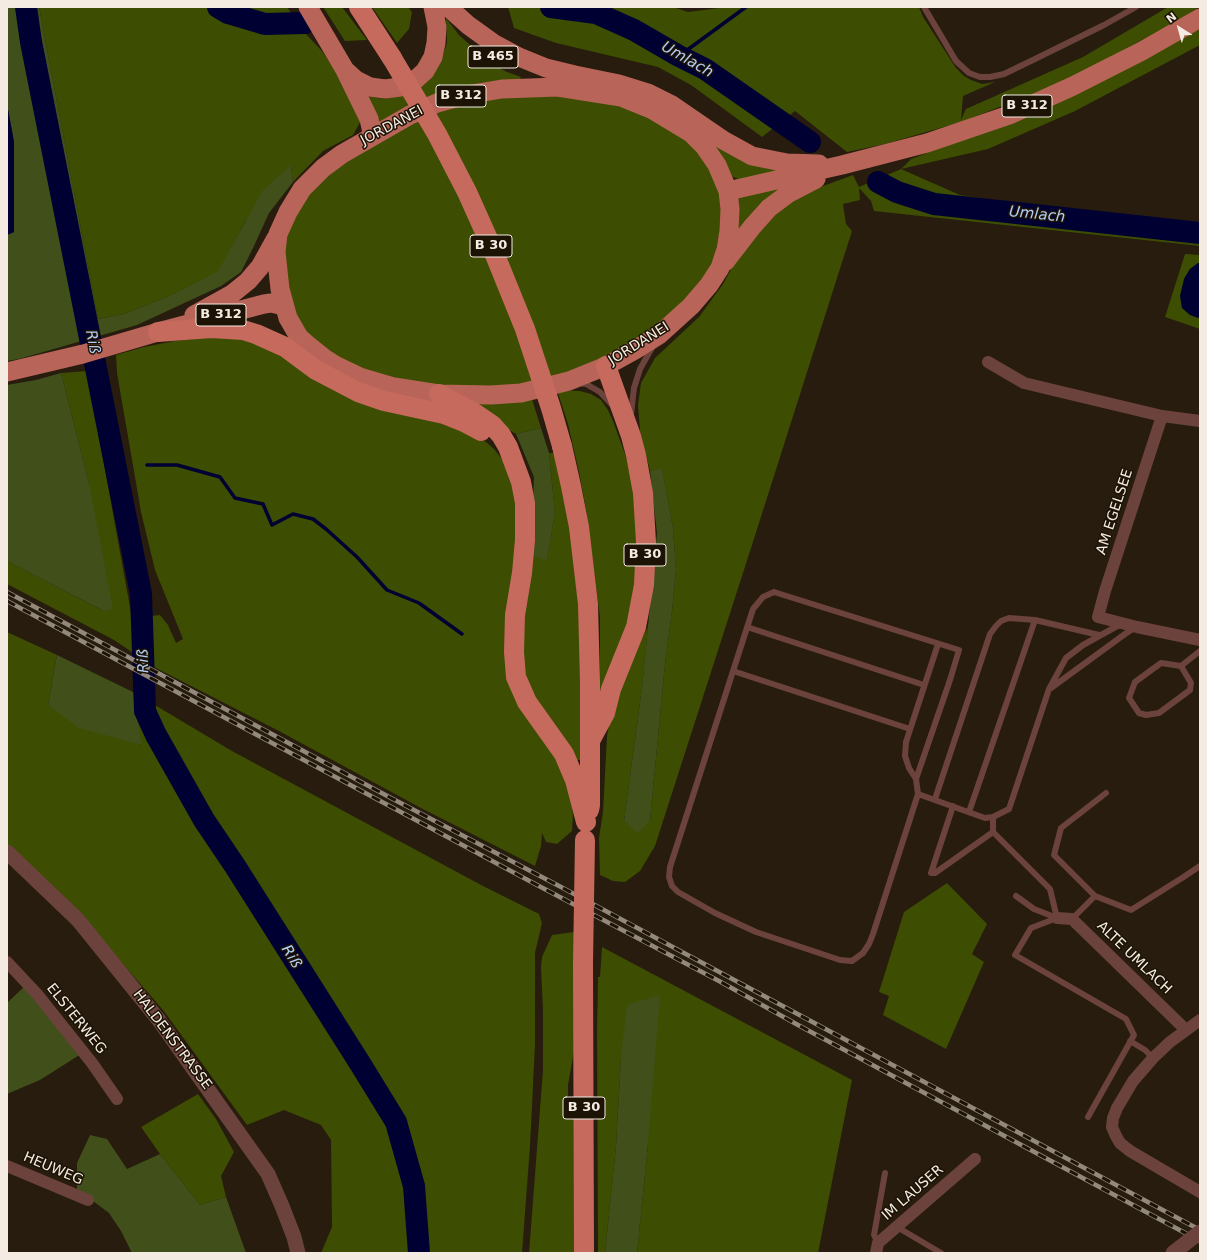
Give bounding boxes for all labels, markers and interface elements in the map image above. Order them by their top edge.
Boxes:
north arrow [1159,8,1199,48]
text: N [1164,10,1179,26]
water label: Umlach [658,38,716,82]
road number: B 465 [468,46,518,68]
road number: B 312 [436,85,486,107]
road number: B 312 [1002,95,1052,117]
street label: JORDANEI [358,103,426,149]
water label: Umlach [1008,203,1066,227]
road number: B 30 [470,235,512,257]
road number: B 312 [196,304,246,326]
street label: JORDANEI [606,319,672,369]
water label: Riß [81,328,103,356]
street label: AM EGELSEE [1093,467,1137,557]
road number: B 30 [624,544,666,566]
water label: Riß [135,649,153,673]
street label: ALTE UMLACH [1093,918,1175,998]
water label: Riß [277,942,305,972]
street label: ELSTERWEG [43,980,109,1058]
street label: HALDENSTRASSE [129,987,215,1093]
road number: B 30 [563,1097,605,1119]
street label: HEUWEG [21,1149,85,1189]
street label: IM LAUSER [879,1162,947,1224]

